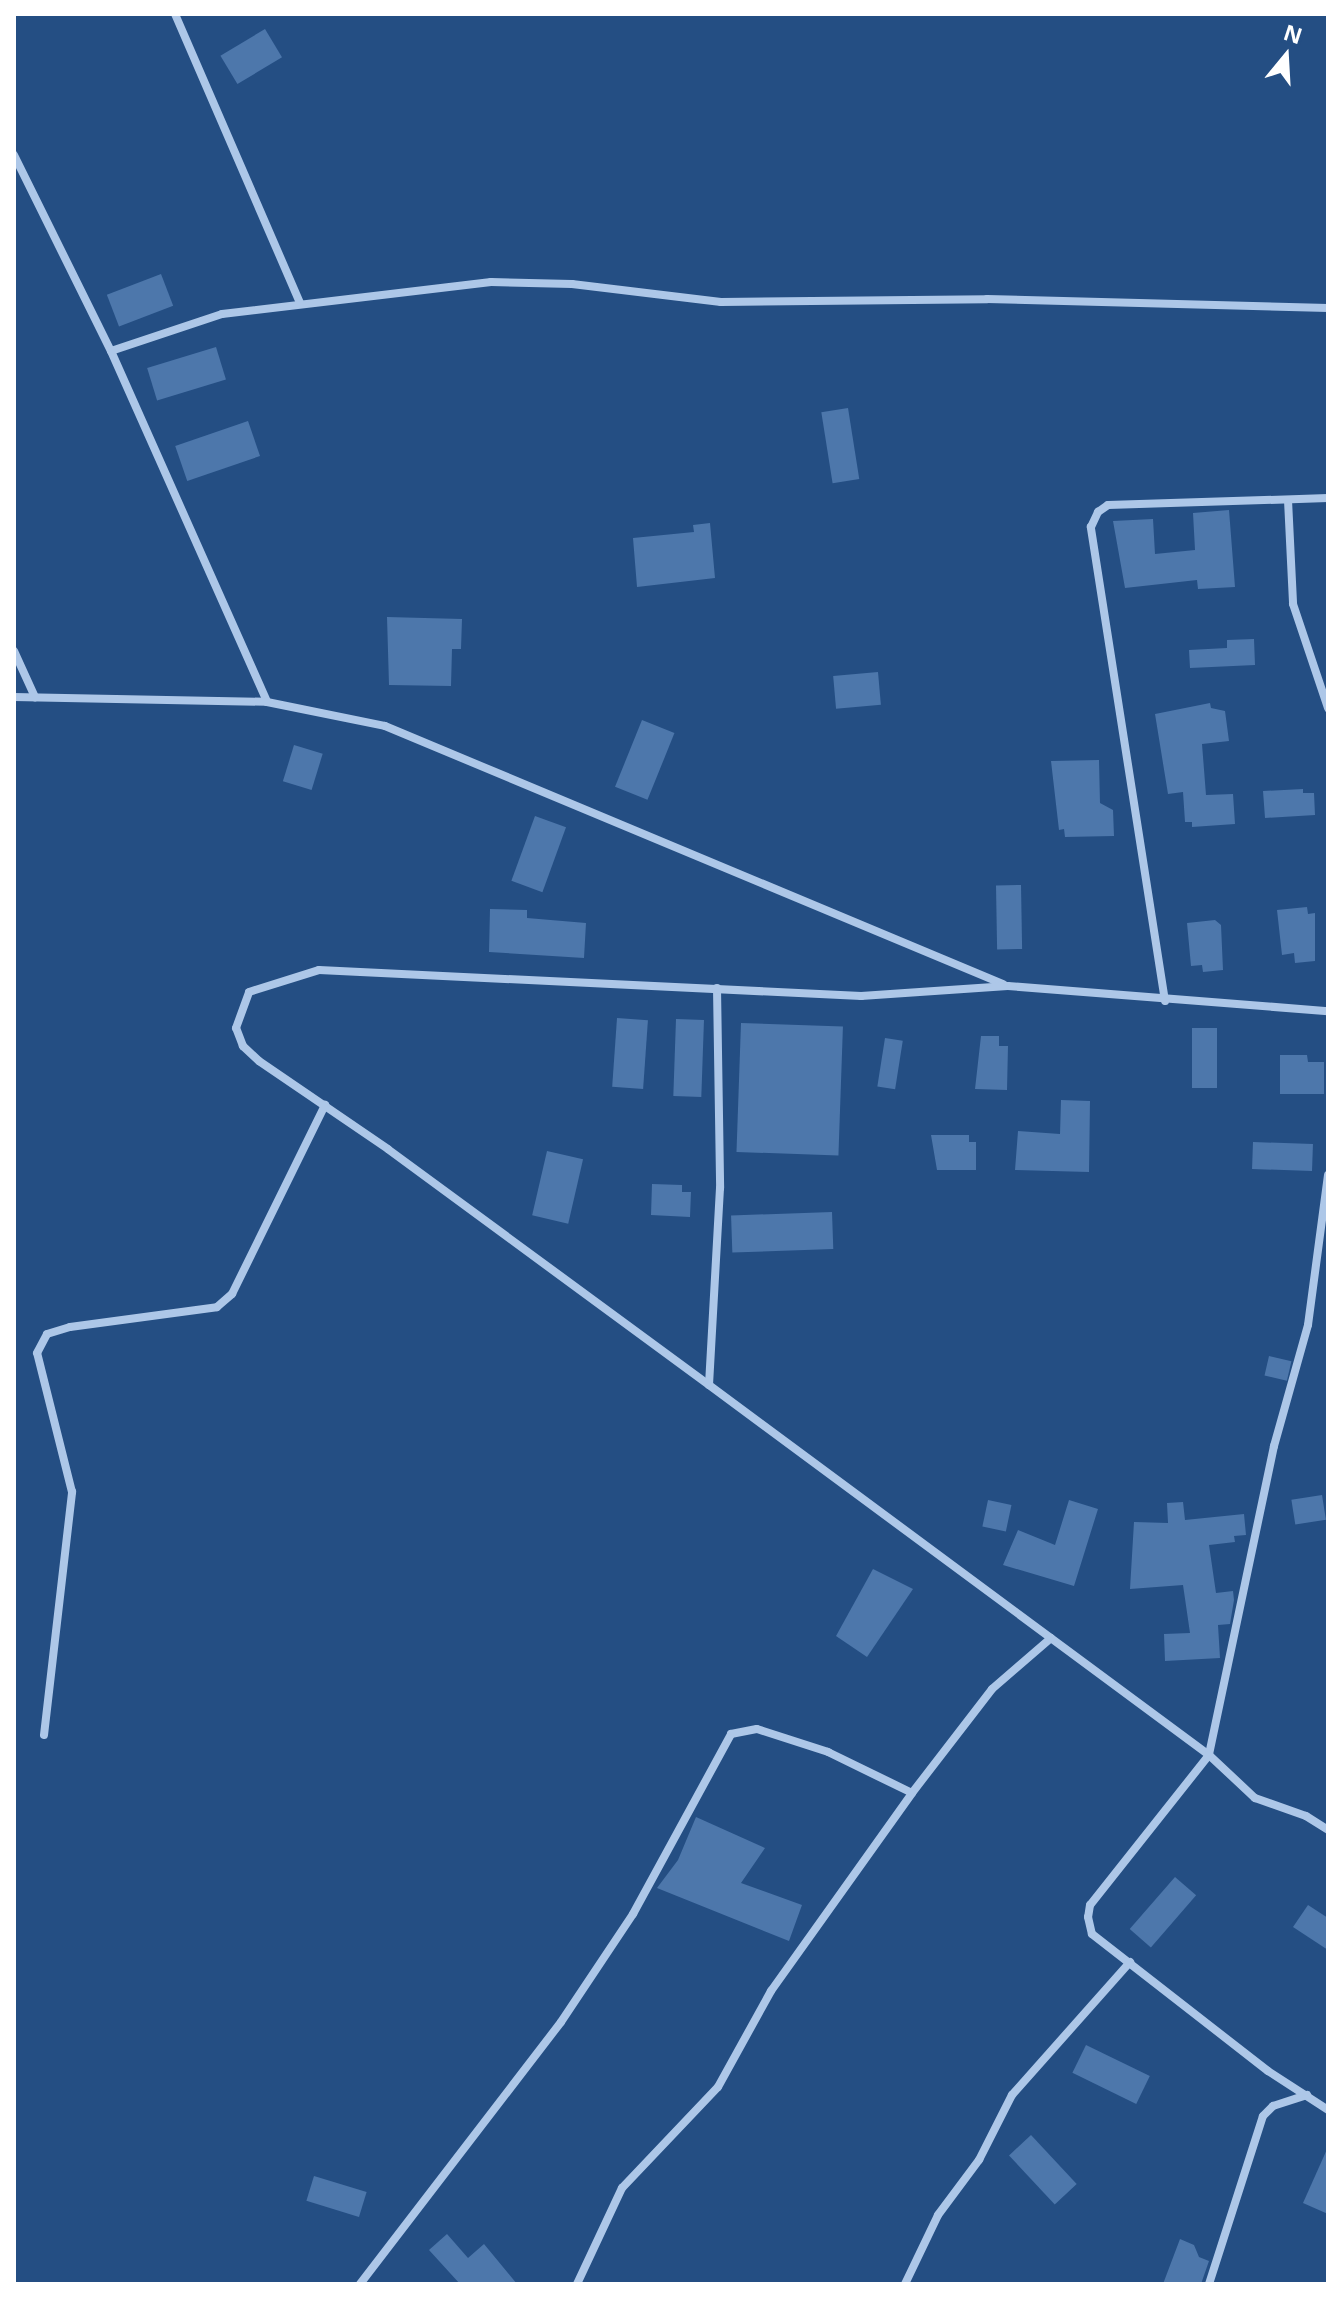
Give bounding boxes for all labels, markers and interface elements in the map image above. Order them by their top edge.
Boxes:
north arrow [1246,16,1326,96]
text: N [1280,16,1307,50]

